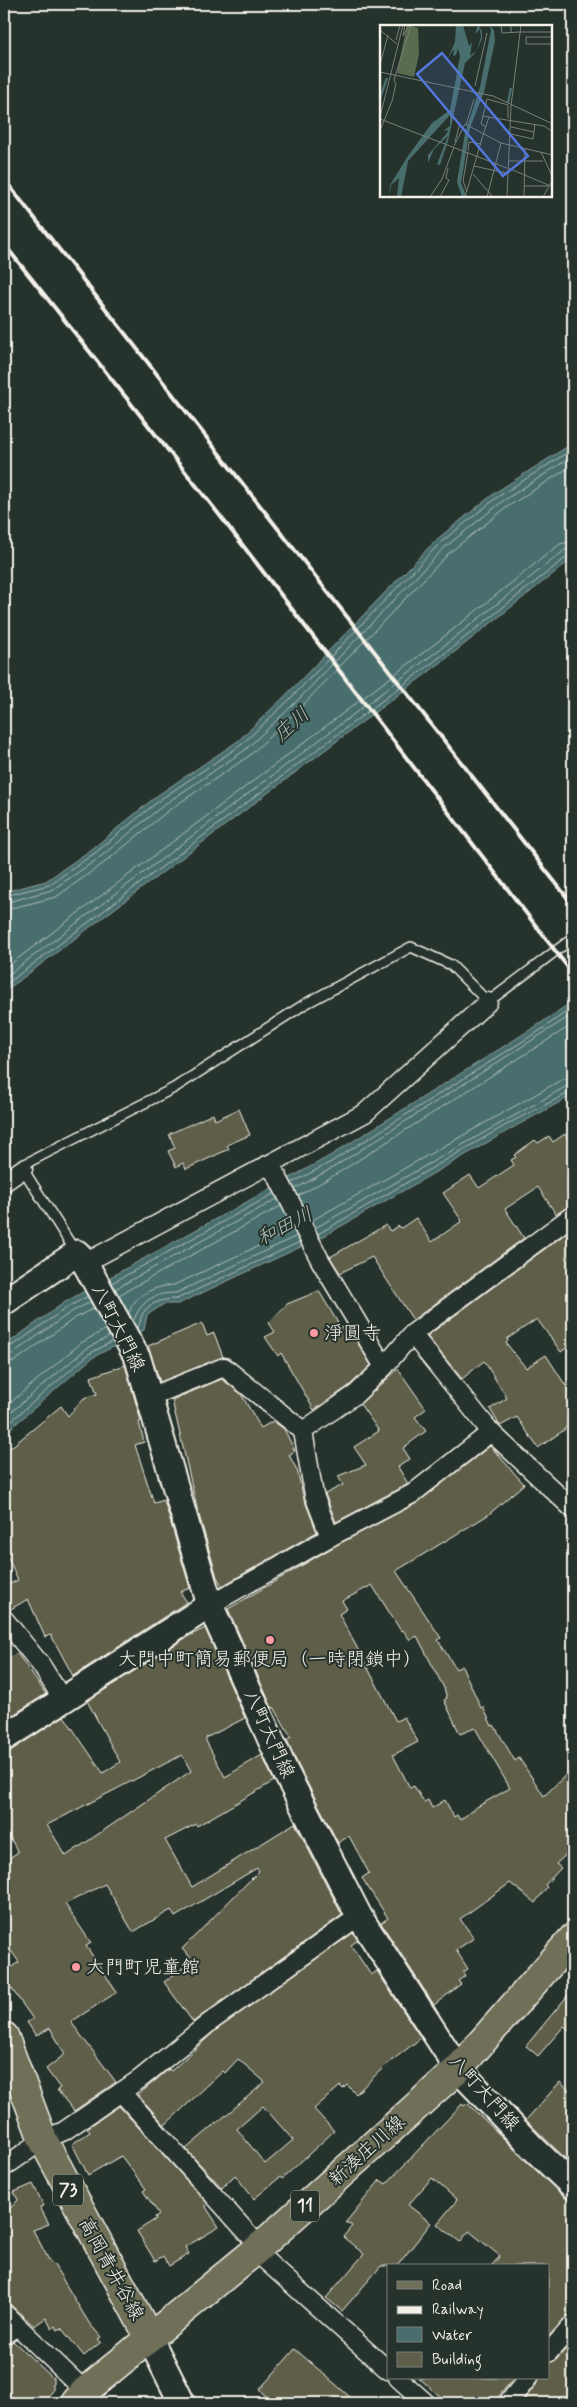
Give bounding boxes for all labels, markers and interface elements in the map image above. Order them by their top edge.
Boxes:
inset map [380,25,552,198]
water label: 庄川 [268,702,316,748]
water label: 和田川 [252,1201,318,1253]
street label: 八町大門線 [85,1280,151,1376]
place label: 淨圓寺 [324,1321,381,1346]
marker: 淨圓寺 [308,1327,320,1339]
marker: 大門中町簡易郵便局（一時閉鎖中） [264,1634,276,1646]
place label: 大門中町簡易郵便局（一時閉鎖中） [118,1647,422,1672]
street label: 八町大門線 [238,1686,300,1782]
place label: 大門町児童館 [86,1955,200,1980]
marker: 大門町児童館 [70,1961,82,1973]
street label: 八町大門線 [443,2049,525,2137]
street label: 新湊庄川線 [323,2110,411,2192]
road number: 73 [53,2174,83,2206]
road number: 11 [291,2190,319,2222]
street label: 高岡青井谷線 [72,2213,150,2325]
legend [387,2264,550,2380]
text: Road [432,2276,462,2296]
text: Railway [432,2300,484,2320]
text: Water [432,2326,472,2346]
text: Building [432,2350,482,2371]

